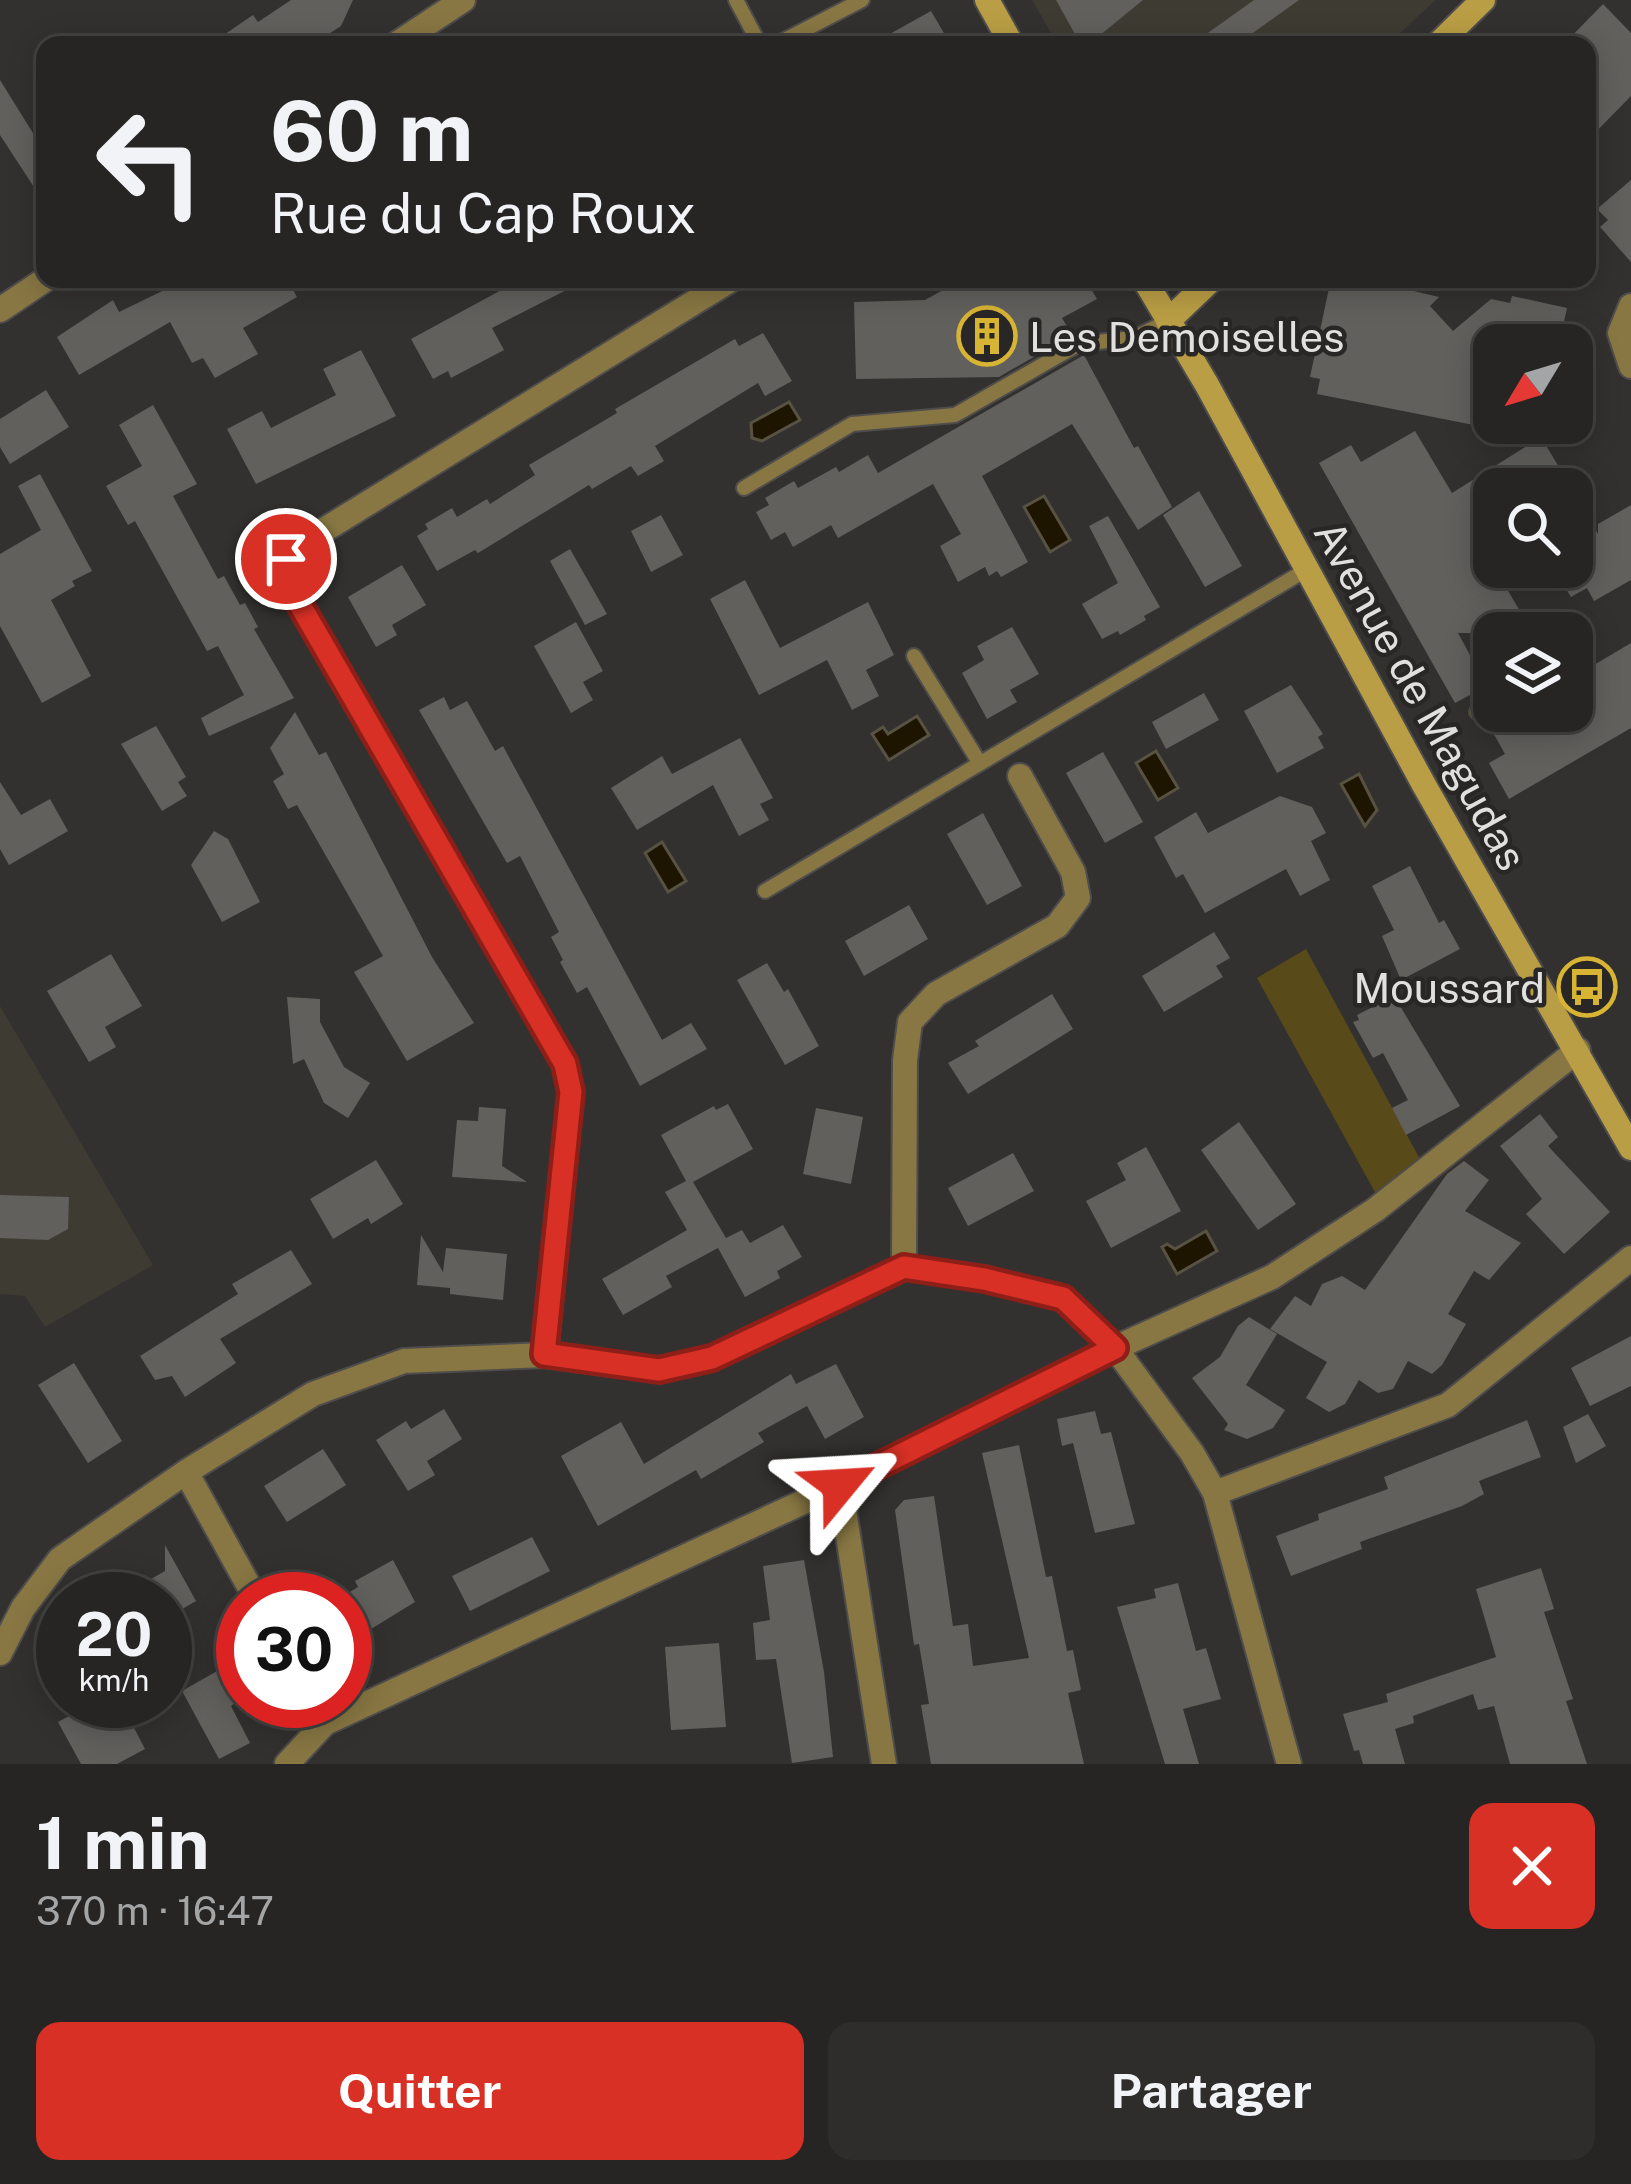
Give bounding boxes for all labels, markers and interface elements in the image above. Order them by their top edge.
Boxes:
text: 60 m [270,81,474,180]
icon: left [72,84,228,240]
text: Rue du Cap Roux [270,182,696,245]
building icon: Les Demoiselles [956,305,1018,367]
place label: Les Demoiselles [1029,312,1345,361]
north arrow [1473,324,1593,444]
map controls [1473,324,1593,732]
button: search [1473,468,1593,588]
pin [235,508,337,610]
street label: Avenue de Magudas [1305,512,1537,878]
icon: arrive [253,526,319,592]
button: layers [1473,612,1593,732]
bus stop icon: Moussard [1556,956,1618,1018]
place label: Moussard [1353,963,1545,1012]
position arrow [777,1422,903,1548]
speed limit sign: 30 [216,1572,372,1728]
text: 20 [76,1599,152,1670]
text: km/h [79,1662,149,1698]
text: 1 min [36,1801,210,1885]
button: close [1469,1803,1595,1929]
text: 370 m · 16:47 [36,1888,274,1934]
button: Quitter [36,2022,804,2160]
button: Partager [828,2022,1595,2160]

